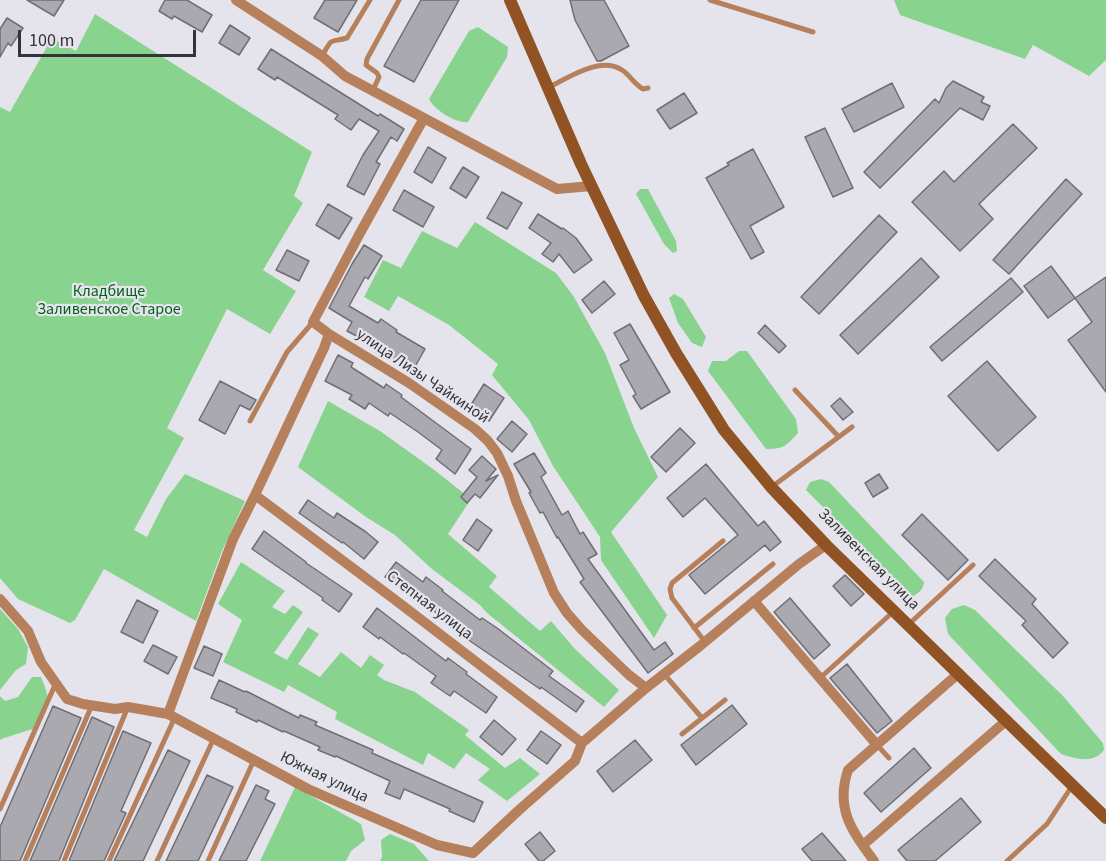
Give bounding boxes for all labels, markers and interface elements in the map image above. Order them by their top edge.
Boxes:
scale bar [21,18,200,56]
text: 100 m [29,28,74,53]
park label: Кладбище Заливенское Старое [37,282,181,320]
street label: улица Лизы Чайкиной [352,325,492,429]
street label: Заливенская улица [813,505,923,615]
street label: Степная улица [382,567,476,645]
street label: Южная улица [277,748,371,808]

